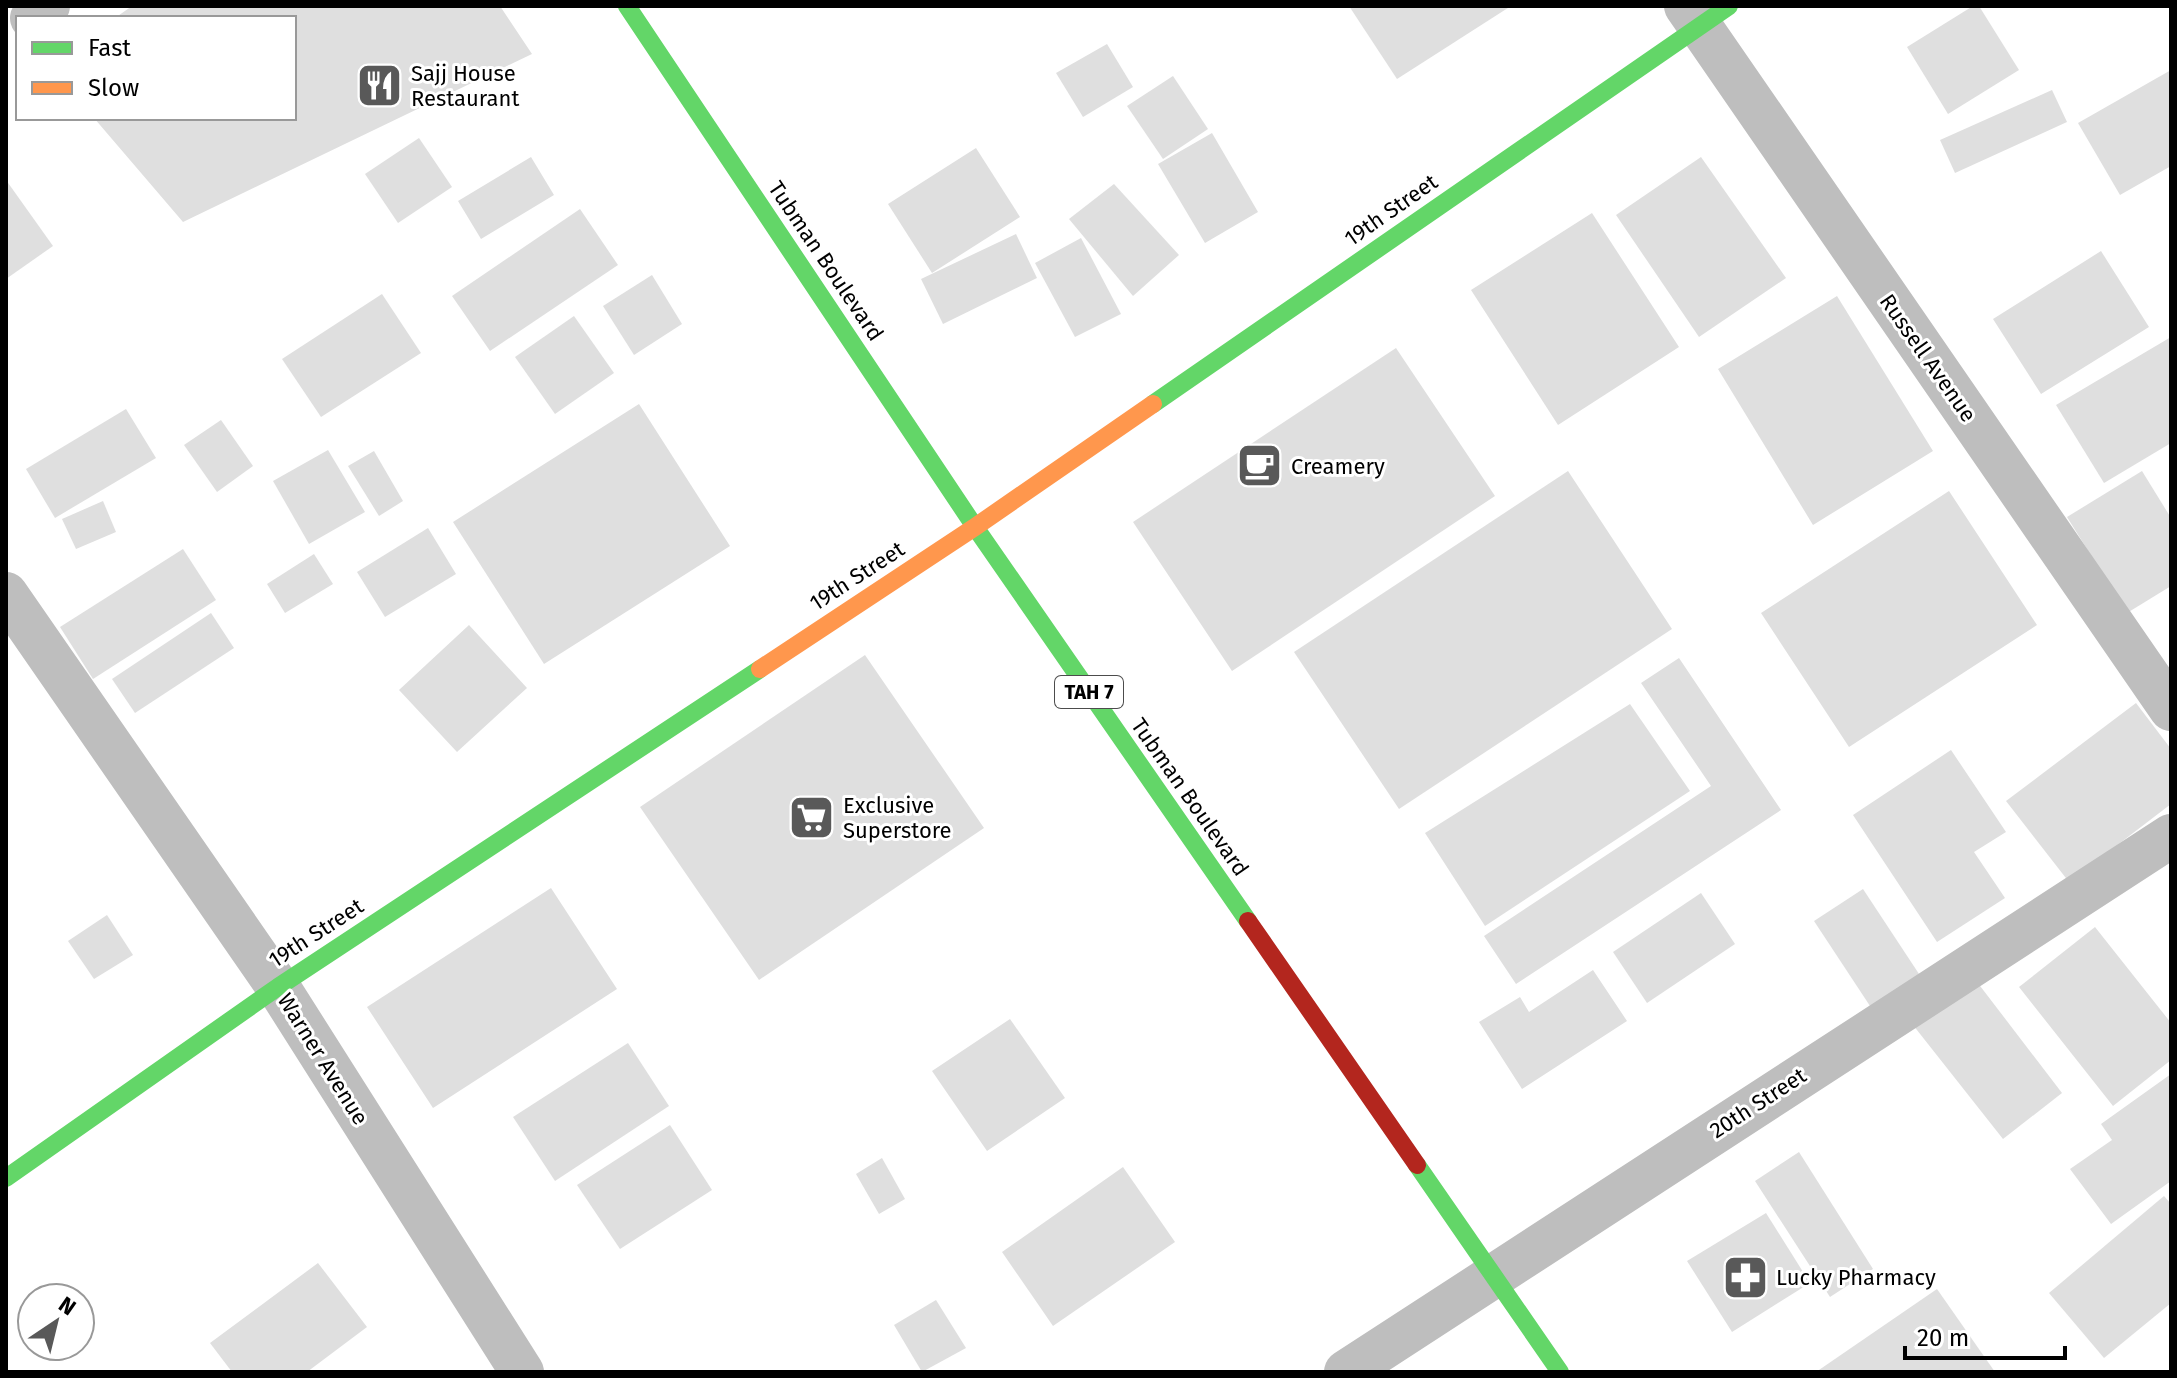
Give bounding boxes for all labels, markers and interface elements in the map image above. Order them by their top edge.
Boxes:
legend [16,16,296,120]
text: Fast [88,34,131,62]
place label: Sajj House Restaurant [411,60,519,112]
restaurant icon: Sajj House Restaurant [356,62,404,110]
text: Slow [88,74,139,102]
street label: 19th Street [1339,168,1443,252]
street label: Tubman Boulevard [763,176,889,346]
street label: Russell Avenue [1874,289,1982,427]
cafe icon: Creamery [1236,442,1284,490]
place label: Creamery [1291,453,1385,480]
street label: 19th Street [805,535,909,617]
road number: TAH 7 [1055,676,1123,708]
street label: Tubman Boulevard [1125,713,1255,881]
place label: Exclusive Superstore [843,792,952,844]
supermarket icon: Exclusive Superstore [788,794,836,842]
street label: 19th Street [264,892,368,974]
street label: Warner Avenue [272,988,374,1130]
street label: 20th Street [1705,1062,1811,1144]
pharmacy icon: Lucky Pharmacy [1721,1253,1769,1301]
place label: Lucky Pharmacy [1776,1264,1936,1291]
north arrow [16,1282,96,1362]
text: N [53,1291,81,1321]
scale bar [1905,1310,2065,1360]
text: 20 m [1917,1324,1969,1352]

